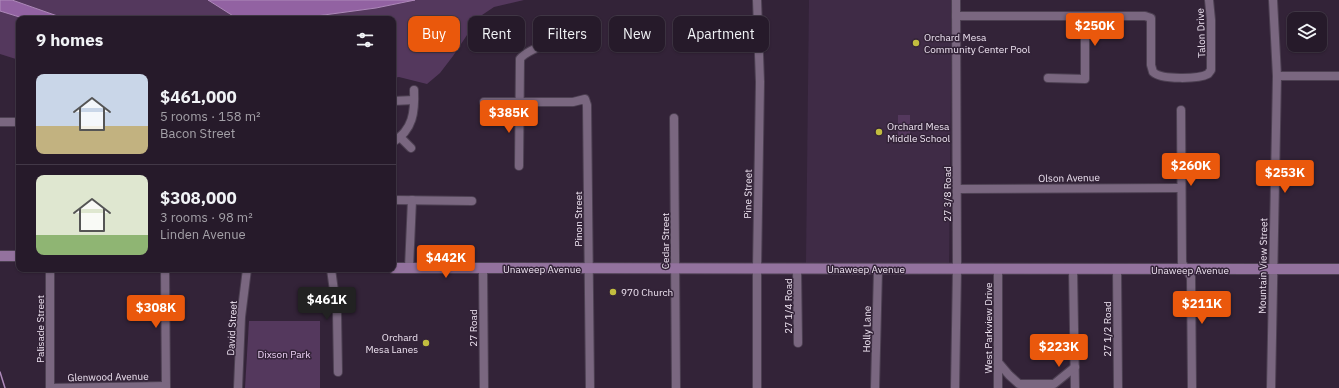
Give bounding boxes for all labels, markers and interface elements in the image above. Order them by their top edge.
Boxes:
street label: Talon Drive [1194,7,1208,58]
map controls [1287,12,1327,52]
button: layers [1287,12,1327,52]
pin: $250K [1067,13,1123,47]
chip: Buy [408,16,460,52]
chip: Rent [468,16,525,52]
chip: Filters [533,16,601,52]
chip: New [609,16,665,52]
chip: Apartment [673,16,769,52]
text: $250K [1075,17,1115,34]
text: 9 homes [36,29,103,51]
icon: filters [354,29,376,51]
place label: Orchard Mesa Community Center Pool [924,31,1030,56]
marker: Orchard Mesa Community Center Pool [911,38,921,48]
text: $461,000 [160,86,237,108]
icon: home [68,90,116,138]
pin: $385K [481,100,537,134]
text: $385K [489,104,529,121]
text: 5 rooms · 158 m² [160,108,261,125]
place label: Orchard Mesa Middle School [887,120,951,145]
text: Bacon Street [160,125,235,142]
marker: Orchard Mesa Middle School [874,127,884,137]
pin: $260K [1163,153,1219,187]
text: $260K [1171,157,1211,174]
pin: $253K [1257,160,1313,194]
text: $253K [1265,164,1305,181]
street label: 27 3/8 Road [941,166,954,222]
street label: Pine Street [741,169,755,219]
street label: Olson Avenue [1038,171,1100,185]
text: $308,000 [160,187,237,209]
icon: home [68,191,116,239]
street label: Pinon Street [572,191,585,247]
text: 3 rooms · 98 m² [160,209,253,226]
street label: Cedar Street [659,212,672,269]
street label: Mountain View Street [1256,217,1270,314]
text: Linden Avenue [160,226,246,243]
pin: $442K [418,245,474,279]
text: $442K [426,249,466,266]
street label: Unaweep Avenue [503,263,581,276]
street label: Unaweep Avenue [827,263,905,276]
street label: Unaweep Avenue [1151,264,1229,277]
street label: 27 1/4 Road [782,278,795,334]
street label: West Parkview Drive [982,282,995,374]
place label: 970 Church [621,286,673,299]
pin: $461K [299,287,355,321]
marker: 970 Church [608,287,618,297]
text: $461K [307,291,347,308]
pin: $211K [1174,291,1230,325]
street label: Palisade Street [34,295,47,363]
pin: $308K [128,295,184,329]
text: $211K [1182,295,1222,312]
text: $308K [136,299,176,316]
street label: David Street [224,300,240,356]
street label: 27 1/2 Road [1101,301,1114,357]
street label: Holly Lane [860,305,874,353]
street label: 27 Road [467,309,480,347]
place label: Orchard Mesa Lanes [365,331,418,356]
pin: $223K [1031,334,1087,368]
marker: Orchard Mesa Lanes [421,338,431,348]
text: $223K [1039,338,1079,355]
park label: Dixson Park [258,348,311,361]
street label: Glenwood Avenue [67,370,149,384]

